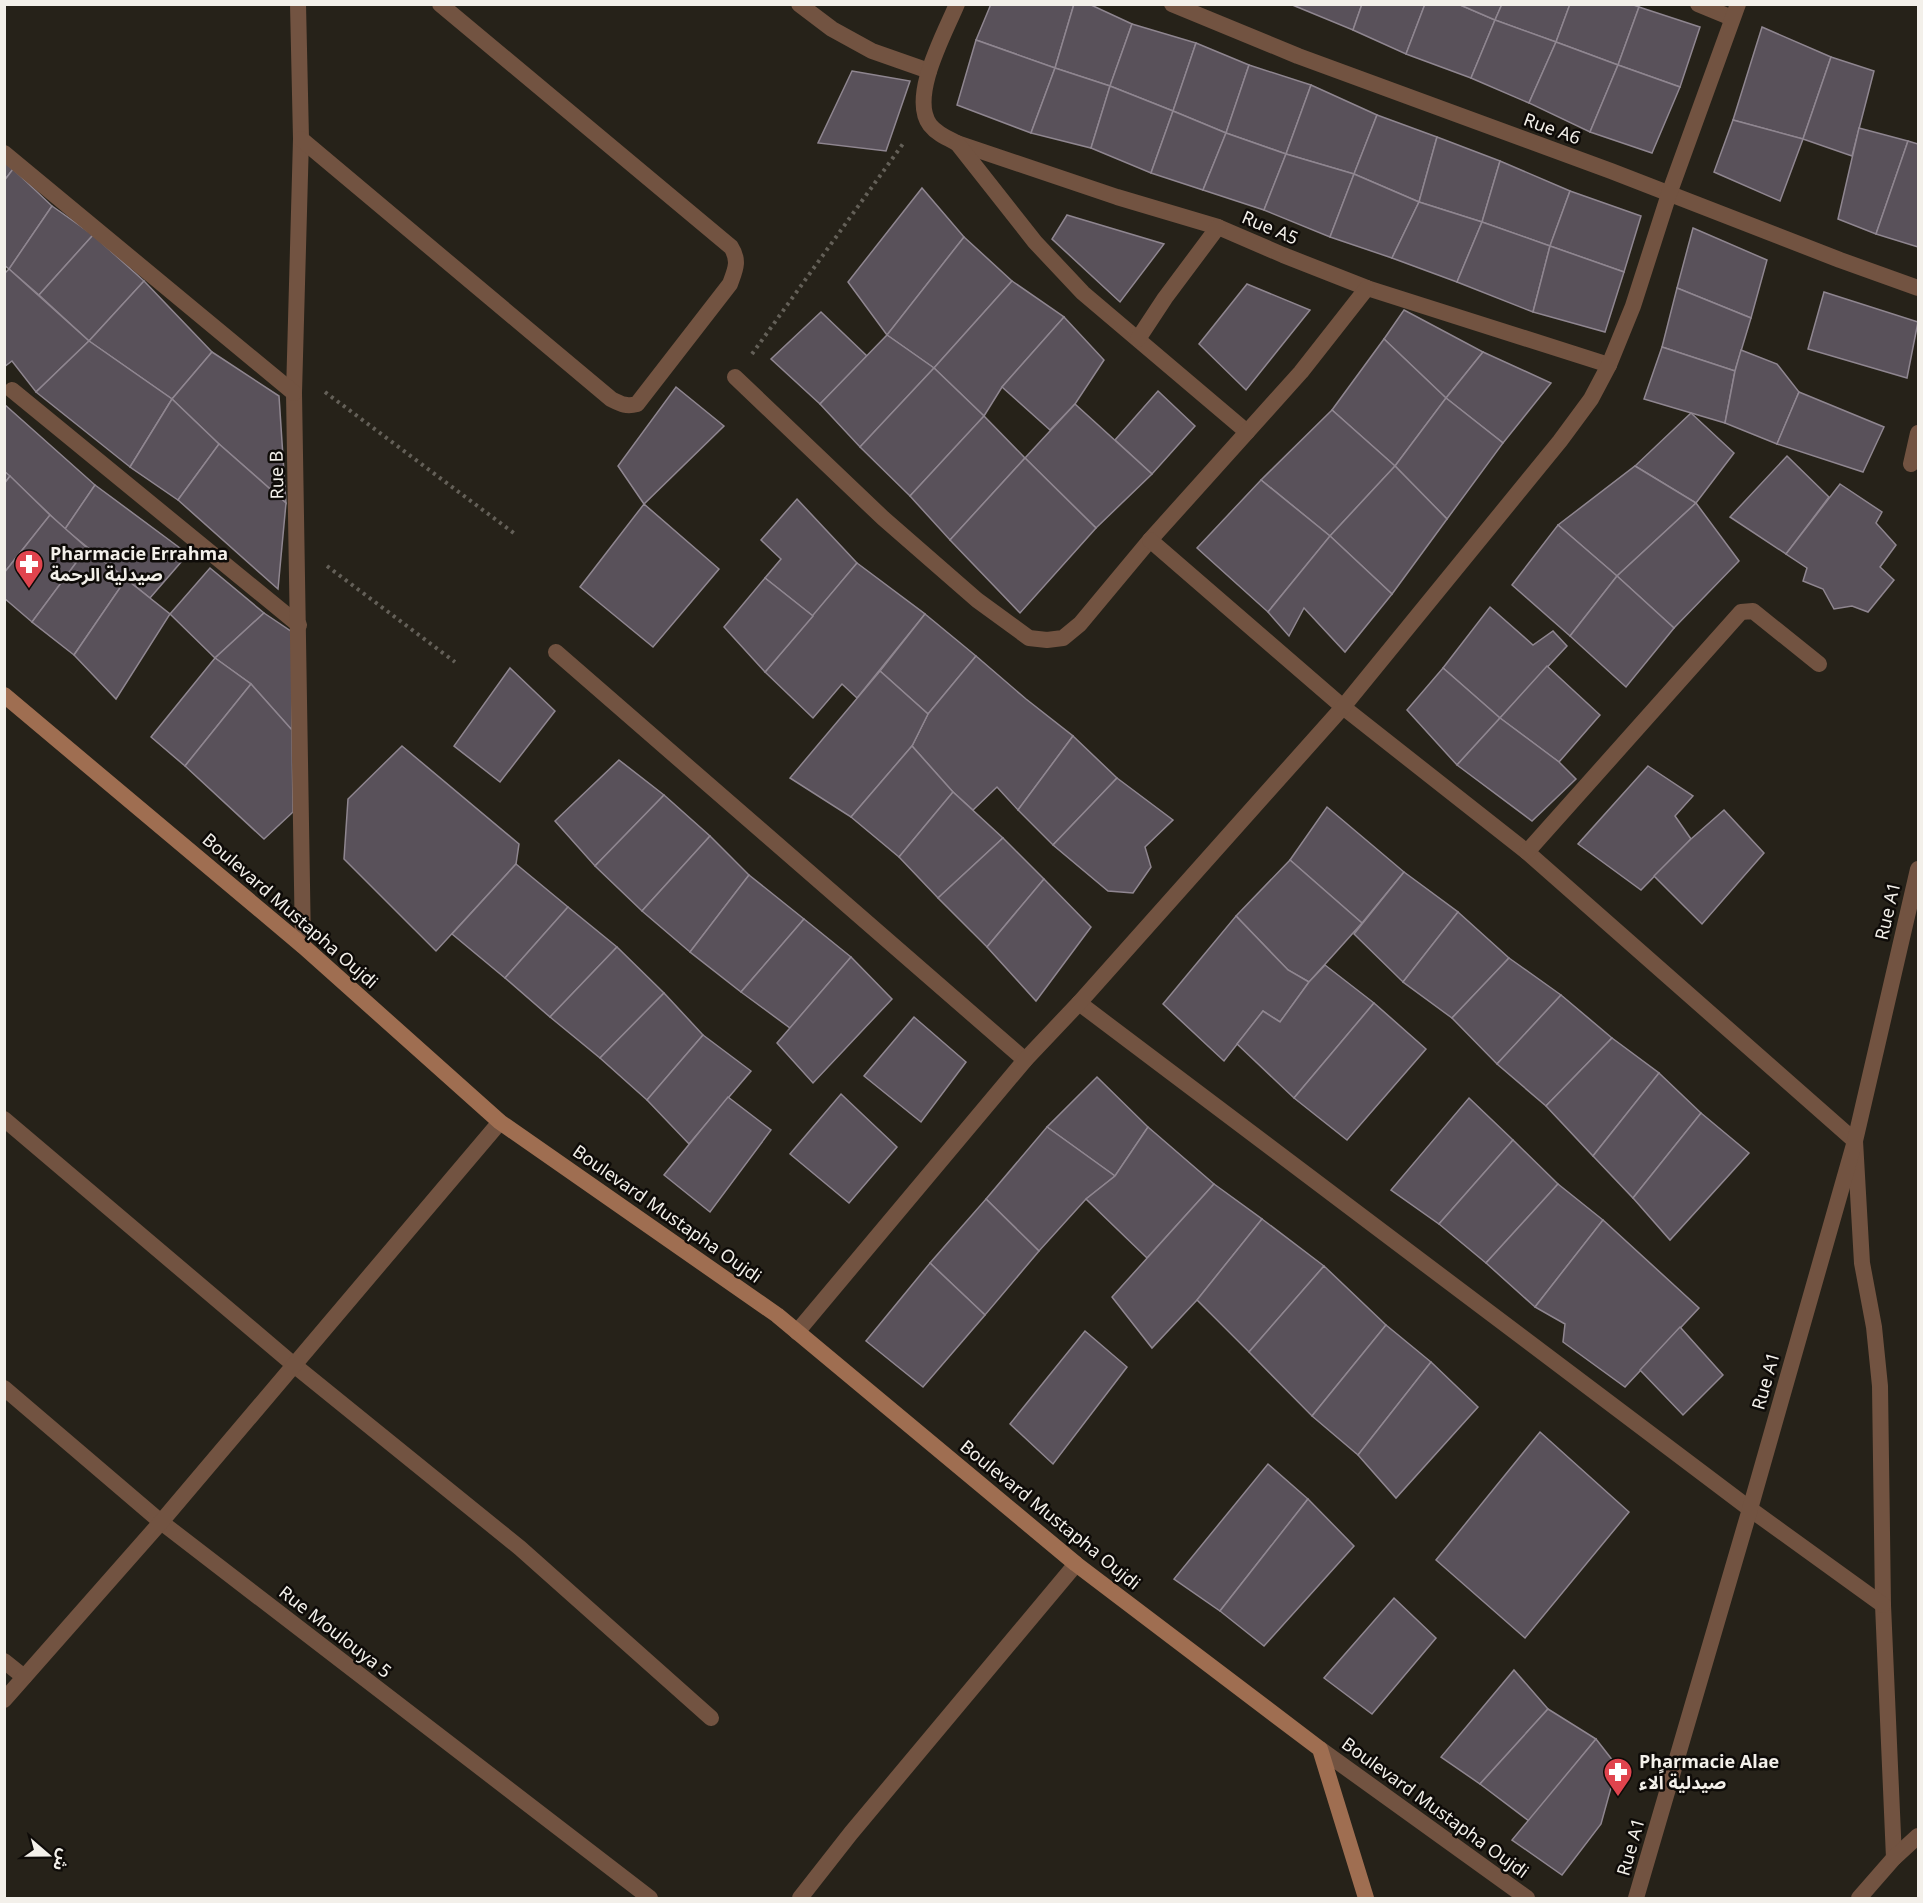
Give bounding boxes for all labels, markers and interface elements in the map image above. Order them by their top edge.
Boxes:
street label: Rue A6 [1518,101,1586,157]
street label: Rue A5 [1235,199,1305,257]
street label: Rue B [258,450,296,500]
place label: Pharmacie Errahma صيدلية الرحمة [50,535,228,594]
pharmacy icon: Pharmacie Errahma صيدلية الرحمة [13,548,45,590]
street label: Boulevard Mustapha Oujdi [192,823,388,999]
street label: Rue A1 [1863,878,1913,944]
street label: Boulevard Mustapha Oujdi [564,1134,770,1294]
street label: Rue A1 [1740,1347,1792,1415]
street label: Boulevard Mustapha Oujdi [950,1429,1150,1601]
street label: Rue Moulouya 5 [270,1575,400,1689]
street label: Boulevard Mustapha Oujdi [1333,1726,1537,1890]
place label: Pharmacie Alae صيدلية اًلاء [1639,1743,1779,1802]
pharmacy icon: Pharmacie Alae صيدلية اًلاء [1602,1756,1634,1798]
street label: Rue A1 [1605,1813,1657,1881]
north arrow [18,1825,78,1885]
text: ش [41,1844,81,1876]

